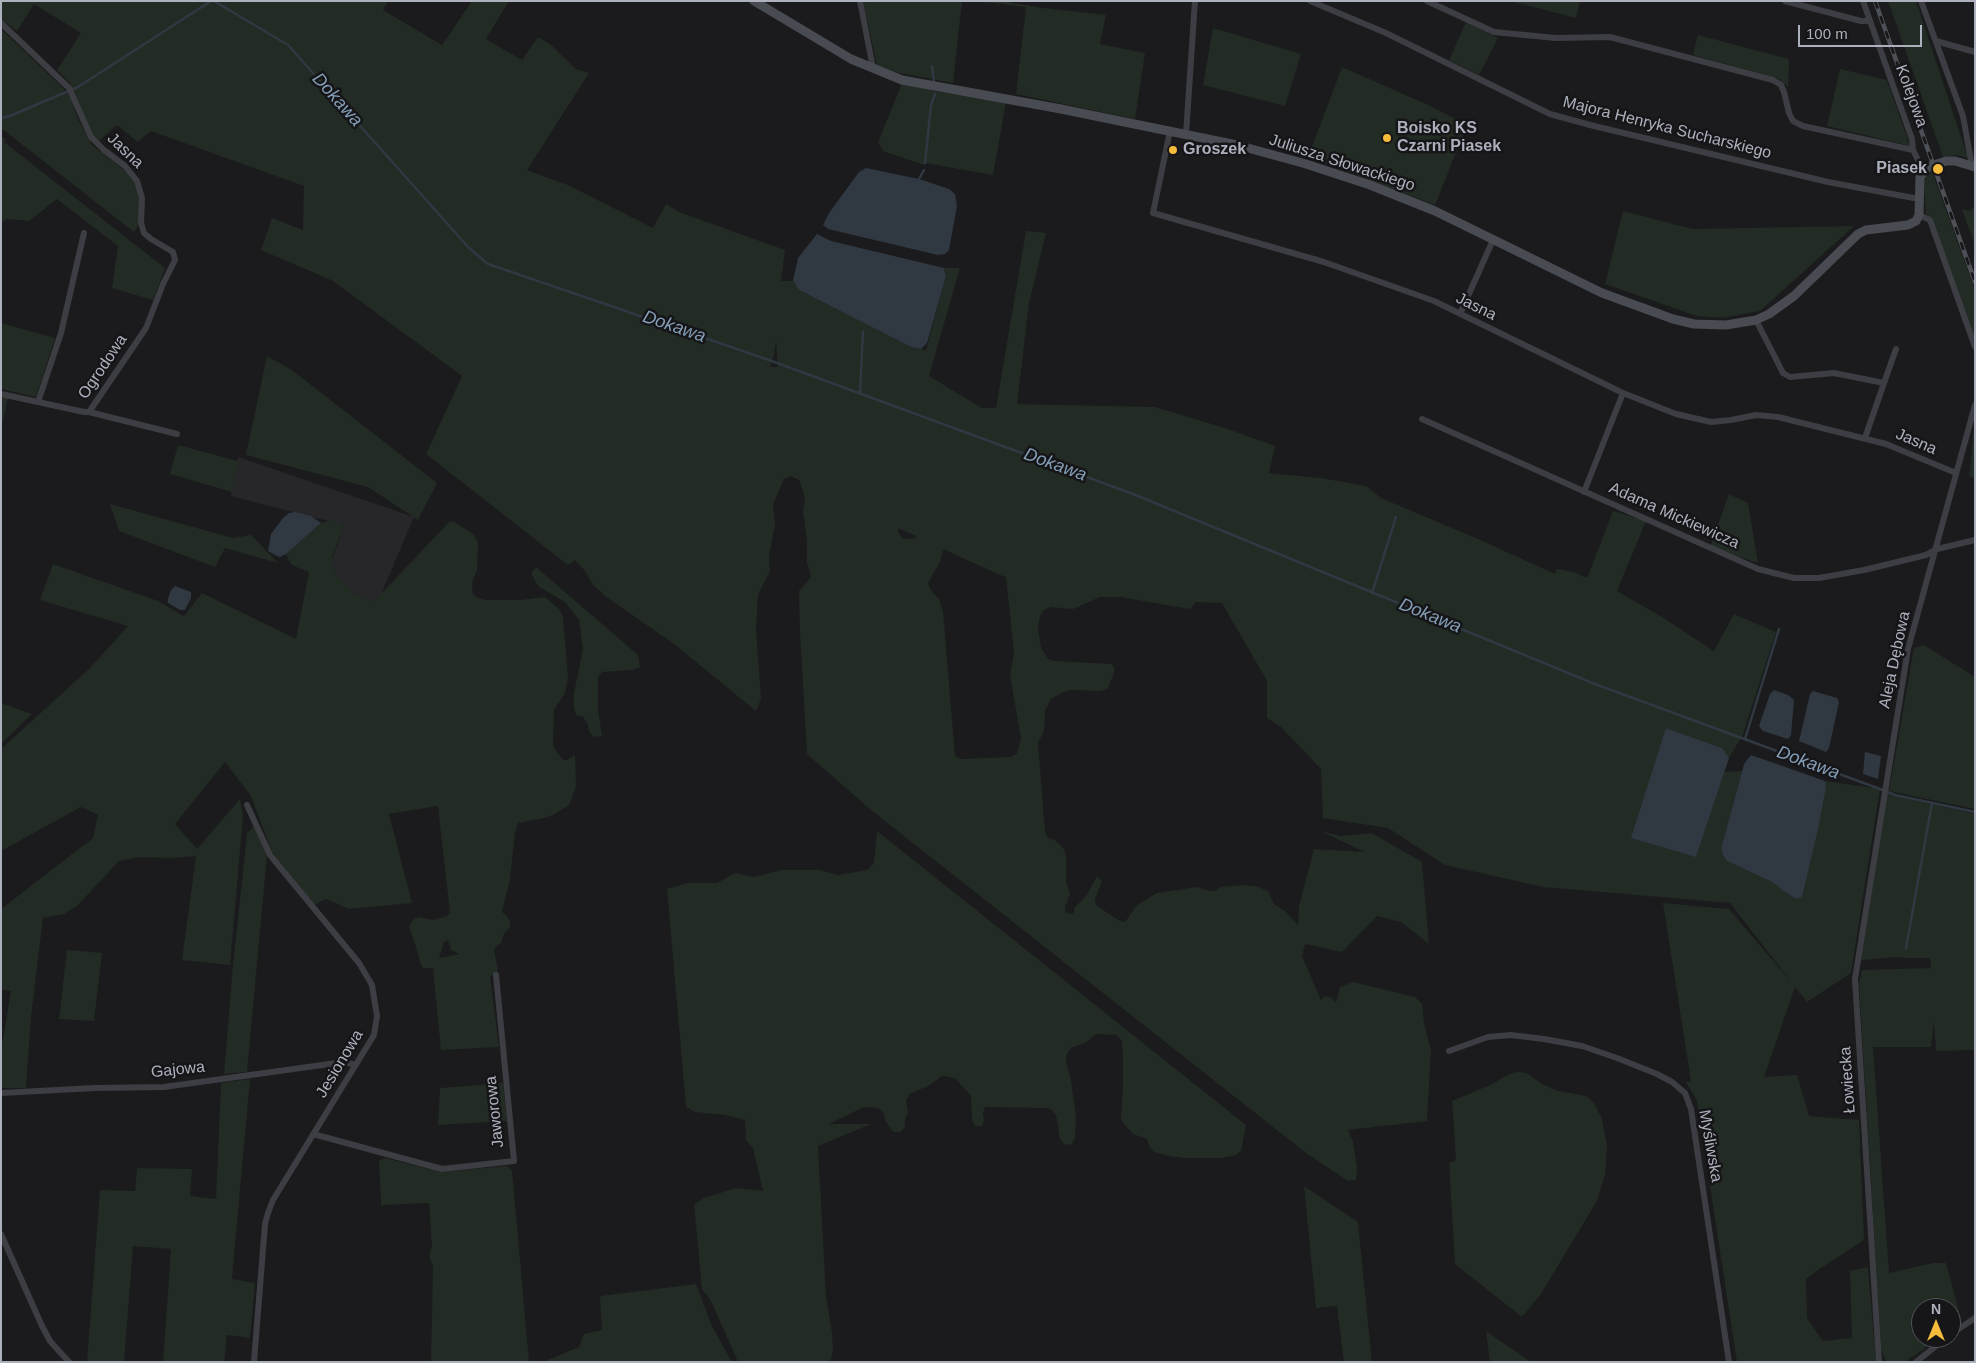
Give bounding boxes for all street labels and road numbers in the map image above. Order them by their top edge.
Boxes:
street label: Kolejowa [1891,62,1931,130]
street label: Majora Henryka Sucharskiego [1561,93,1773,163]
street label: Jasna [103,129,147,173]
street label: Juliusza Słowackiego [1267,130,1417,196]
street label: Jasna [1453,289,1499,325]
street label: Ogrodowa [74,331,132,403]
street label: Jasna [1893,425,1939,459]
street label: Adama Mickiewicza [1606,479,1742,553]
street label: Aleja Dębowa [1875,610,1915,710]
street label: Jesionowa [312,1027,368,1101]
street label: Łowiecka [1836,1046,1860,1114]
street label: Gajowa [150,1058,206,1082]
street label: Jaworowa [482,1075,508,1149]
street label: Myśliwska [1694,1108,1726,1184]

